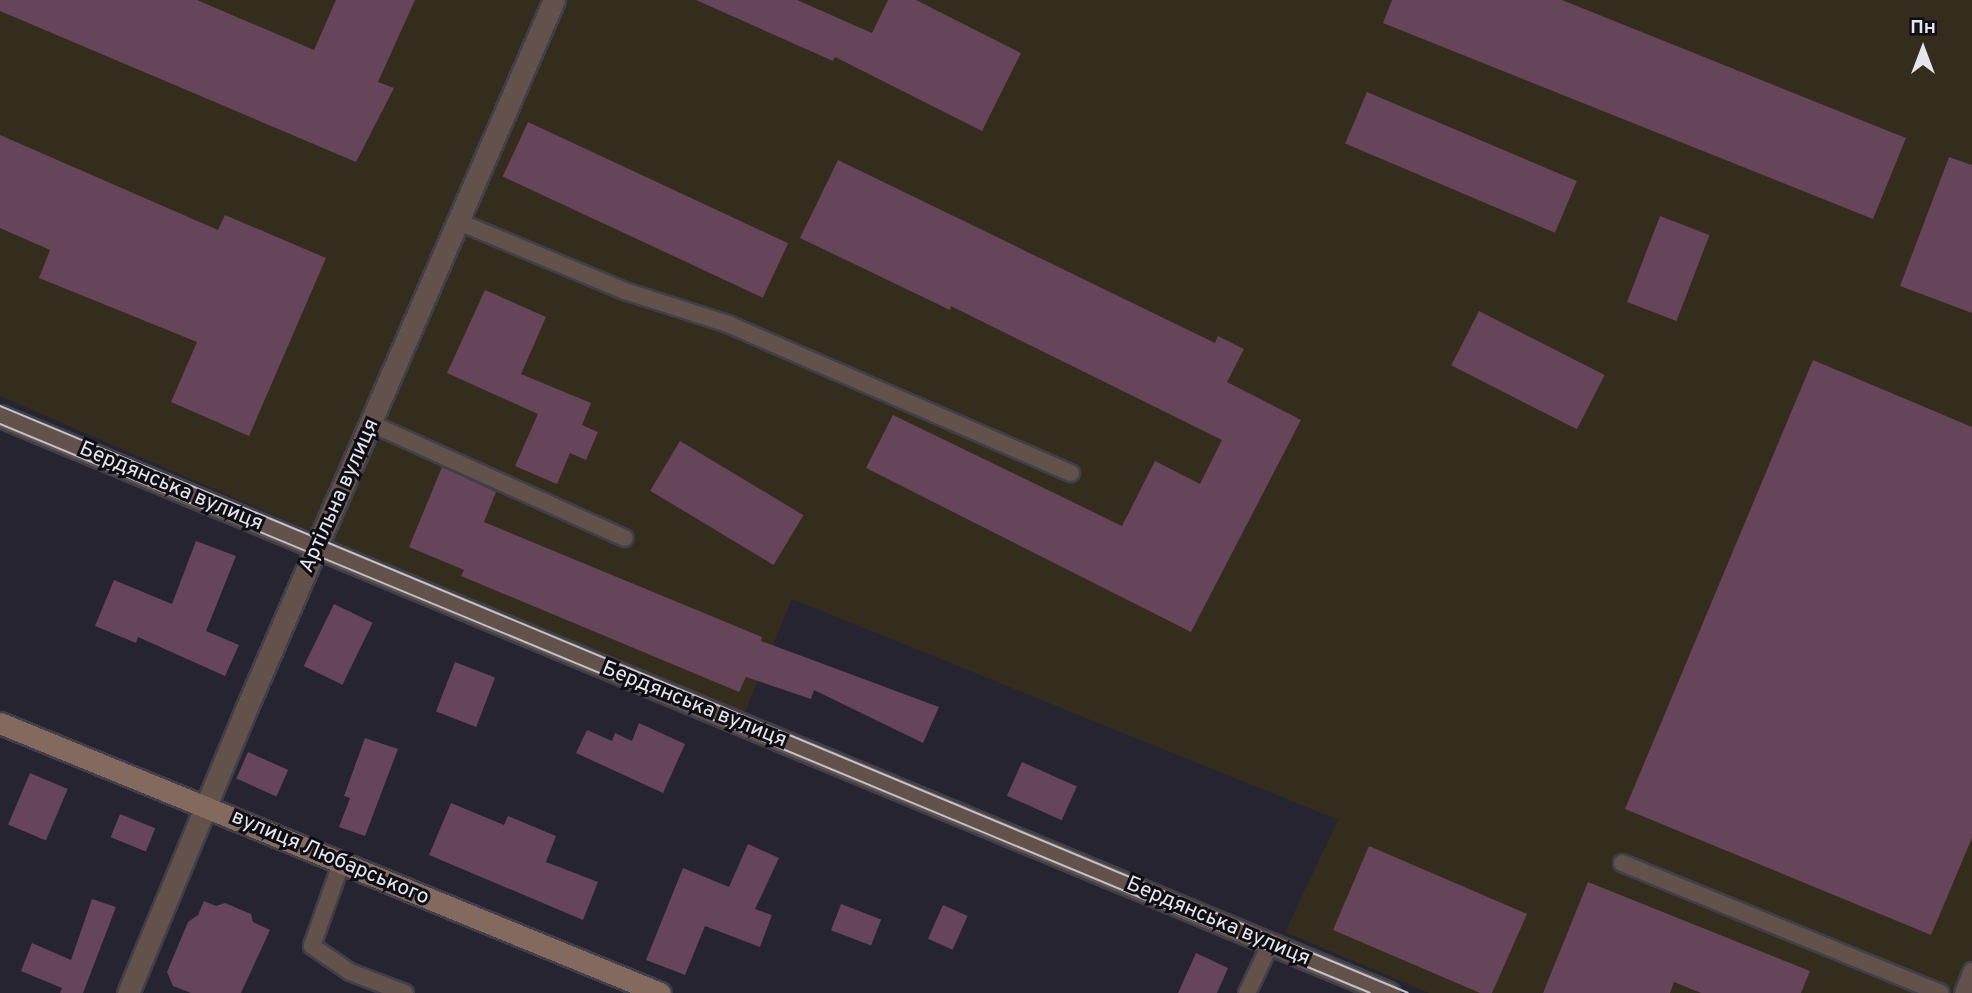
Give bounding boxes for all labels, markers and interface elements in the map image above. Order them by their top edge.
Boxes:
north arrow [1888,14,1958,84]
text: Пн [1910,16,1936,40]
street label: Артільна вулиця [295,415,385,577]
street label: Бердянська вулиця [75,437,267,537]
street label: Бердянська вулиця [598,656,790,754]
street label: вулиця Любарського [227,805,433,911]
street label: Бердянська вулиця [1122,872,1314,972]

